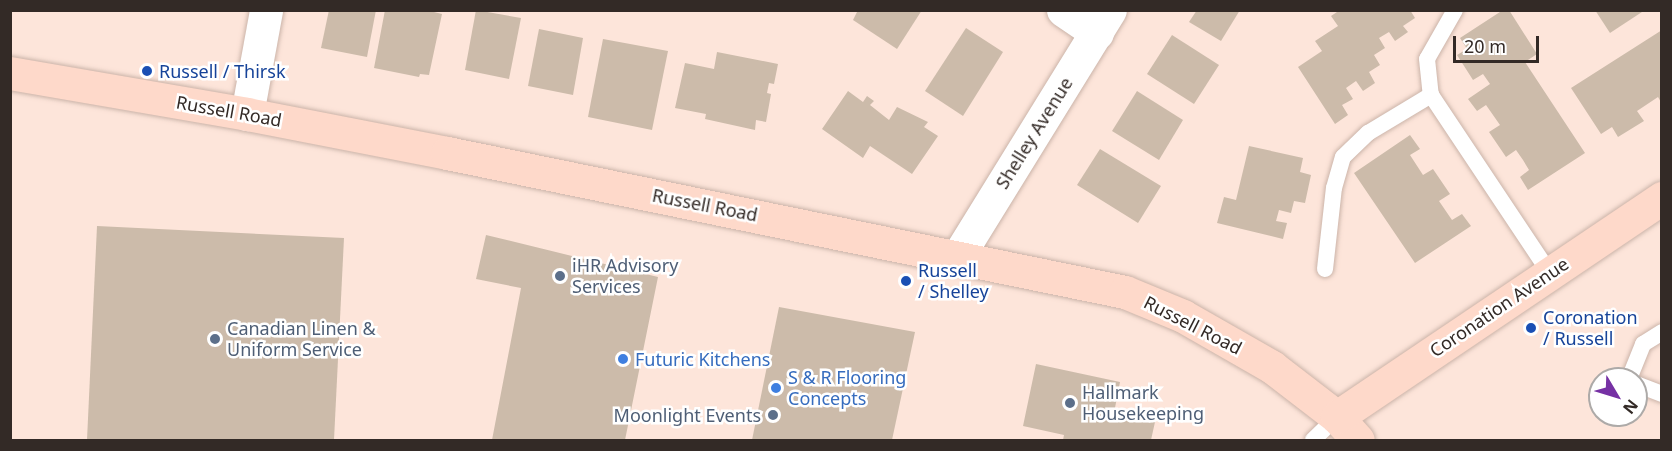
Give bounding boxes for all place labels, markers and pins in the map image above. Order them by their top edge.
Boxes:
place label: Russell / Thirsk [159,60,286,82]
marker: Russell / Thirsk [140,64,154,78]
place label: iHR Advisory Services [572,255,678,298]
place label: Russell / Shelley [918,260,989,302]
marker: iHR Advisory Services [553,269,567,283]
marker: Russell / Shelley [899,274,913,288]
place label: Coronation / Russell [1543,307,1638,350]
place label: Canadian Linen & Uniform Service [227,318,376,360]
marker: Coronation / Russell [1524,321,1538,335]
marker: Canadian Linen & Uniform Service [208,332,222,346]
place label: Futuric Kitchens [635,348,770,370]
marker: Futuric Kitchens [616,352,630,366]
place label: S & R Flooring Concepts [788,367,906,410]
marker: S & R Flooring Concepts [769,381,783,395]
place label: Hallmark Housekeeping [1082,382,1204,424]
marker: Hallmark Housekeeping [1063,396,1077,410]
place label: Moonlight Events [614,404,761,426]
marker: Moonlight Events [766,408,780,422]

